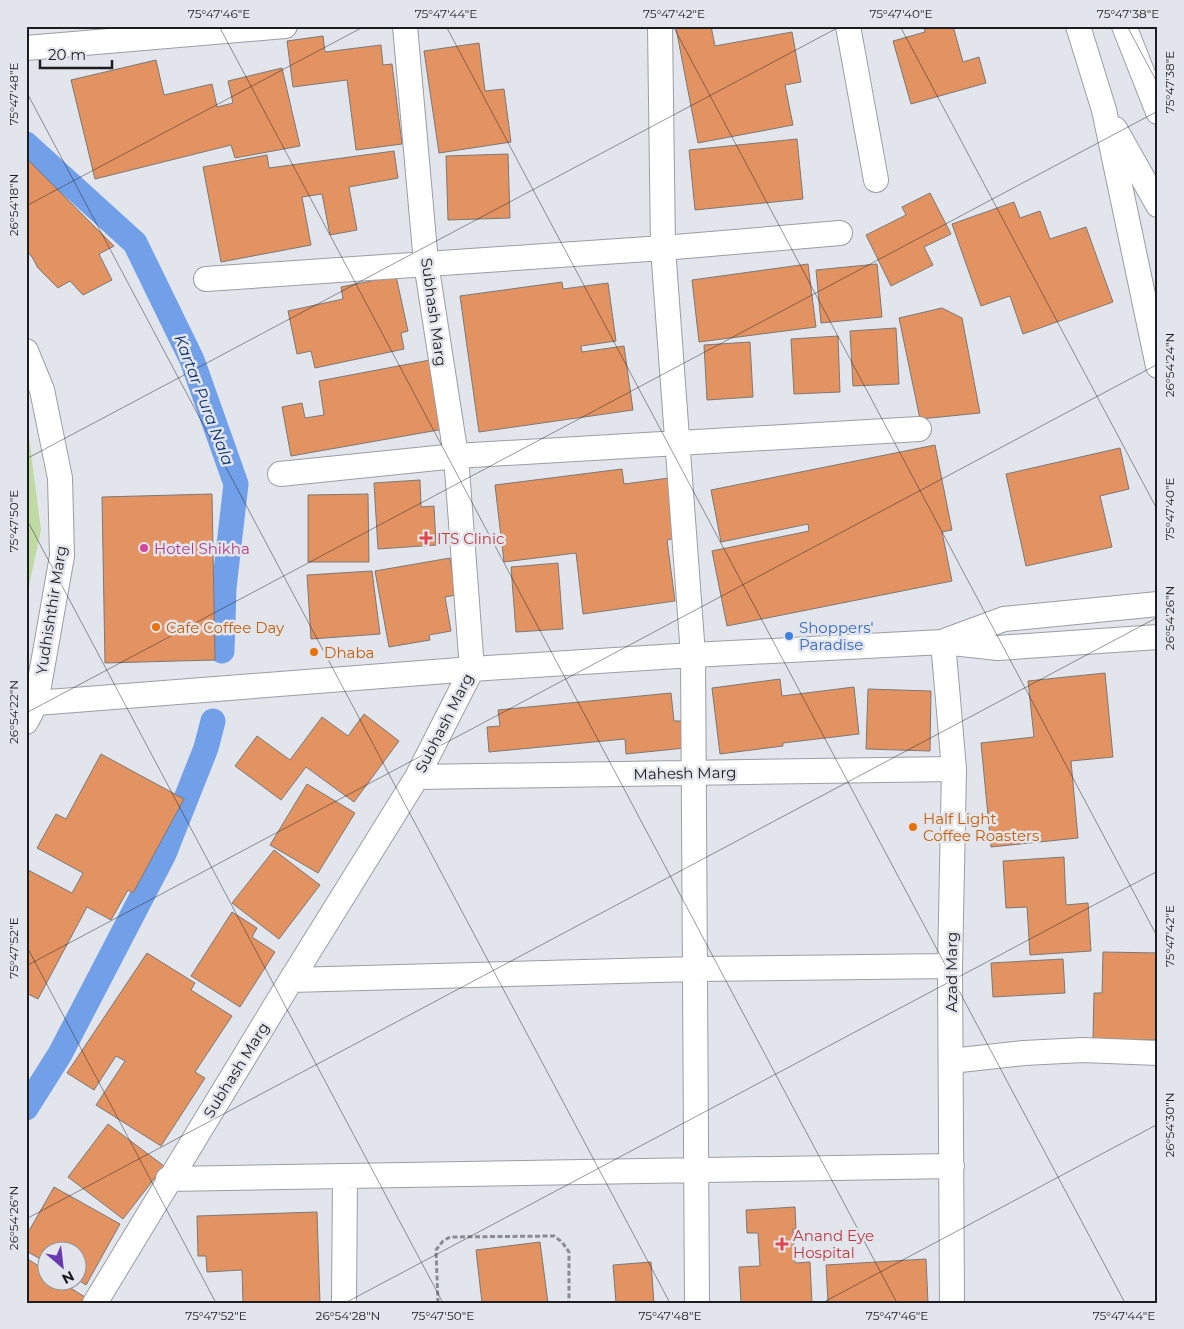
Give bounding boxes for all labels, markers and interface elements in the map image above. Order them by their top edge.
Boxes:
text: 75°47'46"E [188,6,250,21]
text: 75°47'44"E [415,6,477,21]
text: 75°47'42"E [643,6,705,21]
text: 75°47'40"E [869,6,933,21]
text: 75°47'38"E [1097,6,1159,21]
scale bar [40,38,112,70]
text: 20 m [48,45,86,64]
text: 75°47'38"E [1162,51,1177,113]
text: 75°47'48"E [6,63,21,125]
text: 26°54'18"N [6,174,21,236]
street label: Subhash Marg [417,257,451,367]
water label: Kartar Pura Nala [170,332,238,468]
text: 26°54'24"N [1162,333,1177,397]
text: 75°47'40"E [1162,477,1177,541]
text: 75°47'50"E [6,490,21,552]
place label: ITS Clinic [437,529,504,548]
marker: ITS Clinic [419,531,433,545]
place label: Hotel Shikha [154,539,250,558]
marker: Hotel Shikha [138,542,150,554]
street label: Yudhishthir Marg [31,544,71,676]
text: 26°54'26"N [1162,586,1177,650]
place label: Cafe Coffee Day [166,618,285,637]
place label: Shoppers' Paradise [799,618,874,654]
marker: Cafe Coffee Day [150,621,162,633]
marker: Shoppers' Paradise [783,630,795,642]
place label: Dhaba [324,643,374,662]
marker: Dhaba [308,646,320,658]
street label: Subhash Marg [411,670,477,776]
text: 26°54'22"N [6,680,21,744]
street label: Mahesh Marg [633,763,737,783]
place label: Half Light Coffee Roasters [923,809,1039,845]
marker: Half Light Coffee Roasters [907,821,919,833]
text: 75°47'42"E [1162,905,1177,967]
text: 75°47'52"E [6,917,21,979]
street label: Azad Marg [942,932,961,1012]
street label: Subhash Marg [199,1019,273,1121]
text: 26°54'30"N [1162,1092,1177,1158]
text: 26°54'26"N [6,1186,21,1250]
place label: Anand Eye Hospital [793,1226,874,1262]
marker: Anand Eye Hospital [775,1237,789,1251]
north arrow [38,1242,88,1292]
text: N [59,1267,77,1288]
text: 75°47'52"E [185,1308,247,1323]
text: 26°54'28"N [316,1308,380,1323]
text: 75°47'50"E [412,1308,474,1323]
text: 75°47'48"E [639,1308,701,1323]
text: 75°47'46"E [866,1308,928,1323]
text: 75°47'44"E [1093,1308,1155,1323]

